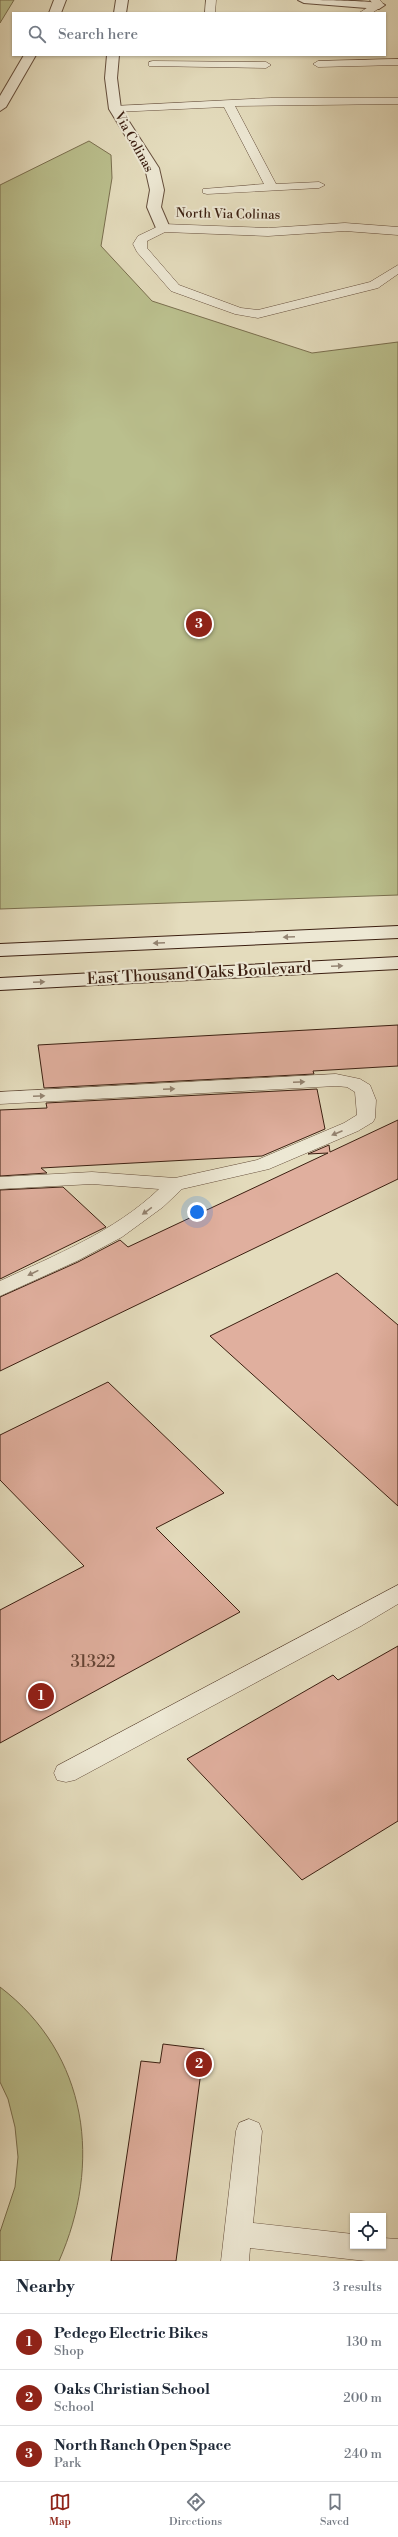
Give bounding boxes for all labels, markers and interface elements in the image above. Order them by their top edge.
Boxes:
search box [12,12,386,56]
icon: search [26,23,48,45]
text: Search here [58,25,138,44]
street label: Via Colinas [110,108,157,175]
street label: North Via Colinas [176,205,281,223]
pin: 3 [186,609,212,639]
one-way arrow [283,934,295,941]
one-way arrow [153,940,165,947]
street label: East Thousand Oaks Boulevard [86,957,312,989]
one-way arrow [331,963,344,969]
one-way arrow [33,978,45,985]
one-way arrow [293,1079,306,1085]
one-way arrow [163,1085,175,1092]
one-way arrow [33,1092,45,1099]
one-way arrow [332,1130,343,1136]
your location [187,1202,207,1222]
one-way arrow [142,1207,153,1215]
one-way arrow [28,1270,39,1276]
house number: 31322 [70,1651,116,1673]
pin: 1 [28,1681,54,1711]
pin: 2 [186,2049,212,2079]
map controls [350,2213,386,2249]
button: locate [350,2213,386,2249]
text: Nearby [16,2276,75,2298]
text: 3 results [333,2279,382,2295]
text: Pedego Electric Bikes [54,2324,208,2343]
text: 1 [26,2334,32,2350]
text: 130 m [347,2334,382,2350]
text: Shop [54,2343,84,2359]
text: Oaks Christian School [54,2380,210,2399]
text: 2 [25,2390,33,2406]
text: 200 m [343,2390,382,2406]
text: School [54,2399,94,2415]
text: North Ranch Open Space [54,2436,231,2455]
text: 3 [25,2446,33,2462]
text: 240 m [344,2446,382,2462]
text: Park [54,2455,81,2471]
tab: Map [49,2491,71,2529]
tab: Directions [169,2491,222,2529]
tab: Saved [320,2491,349,2529]

